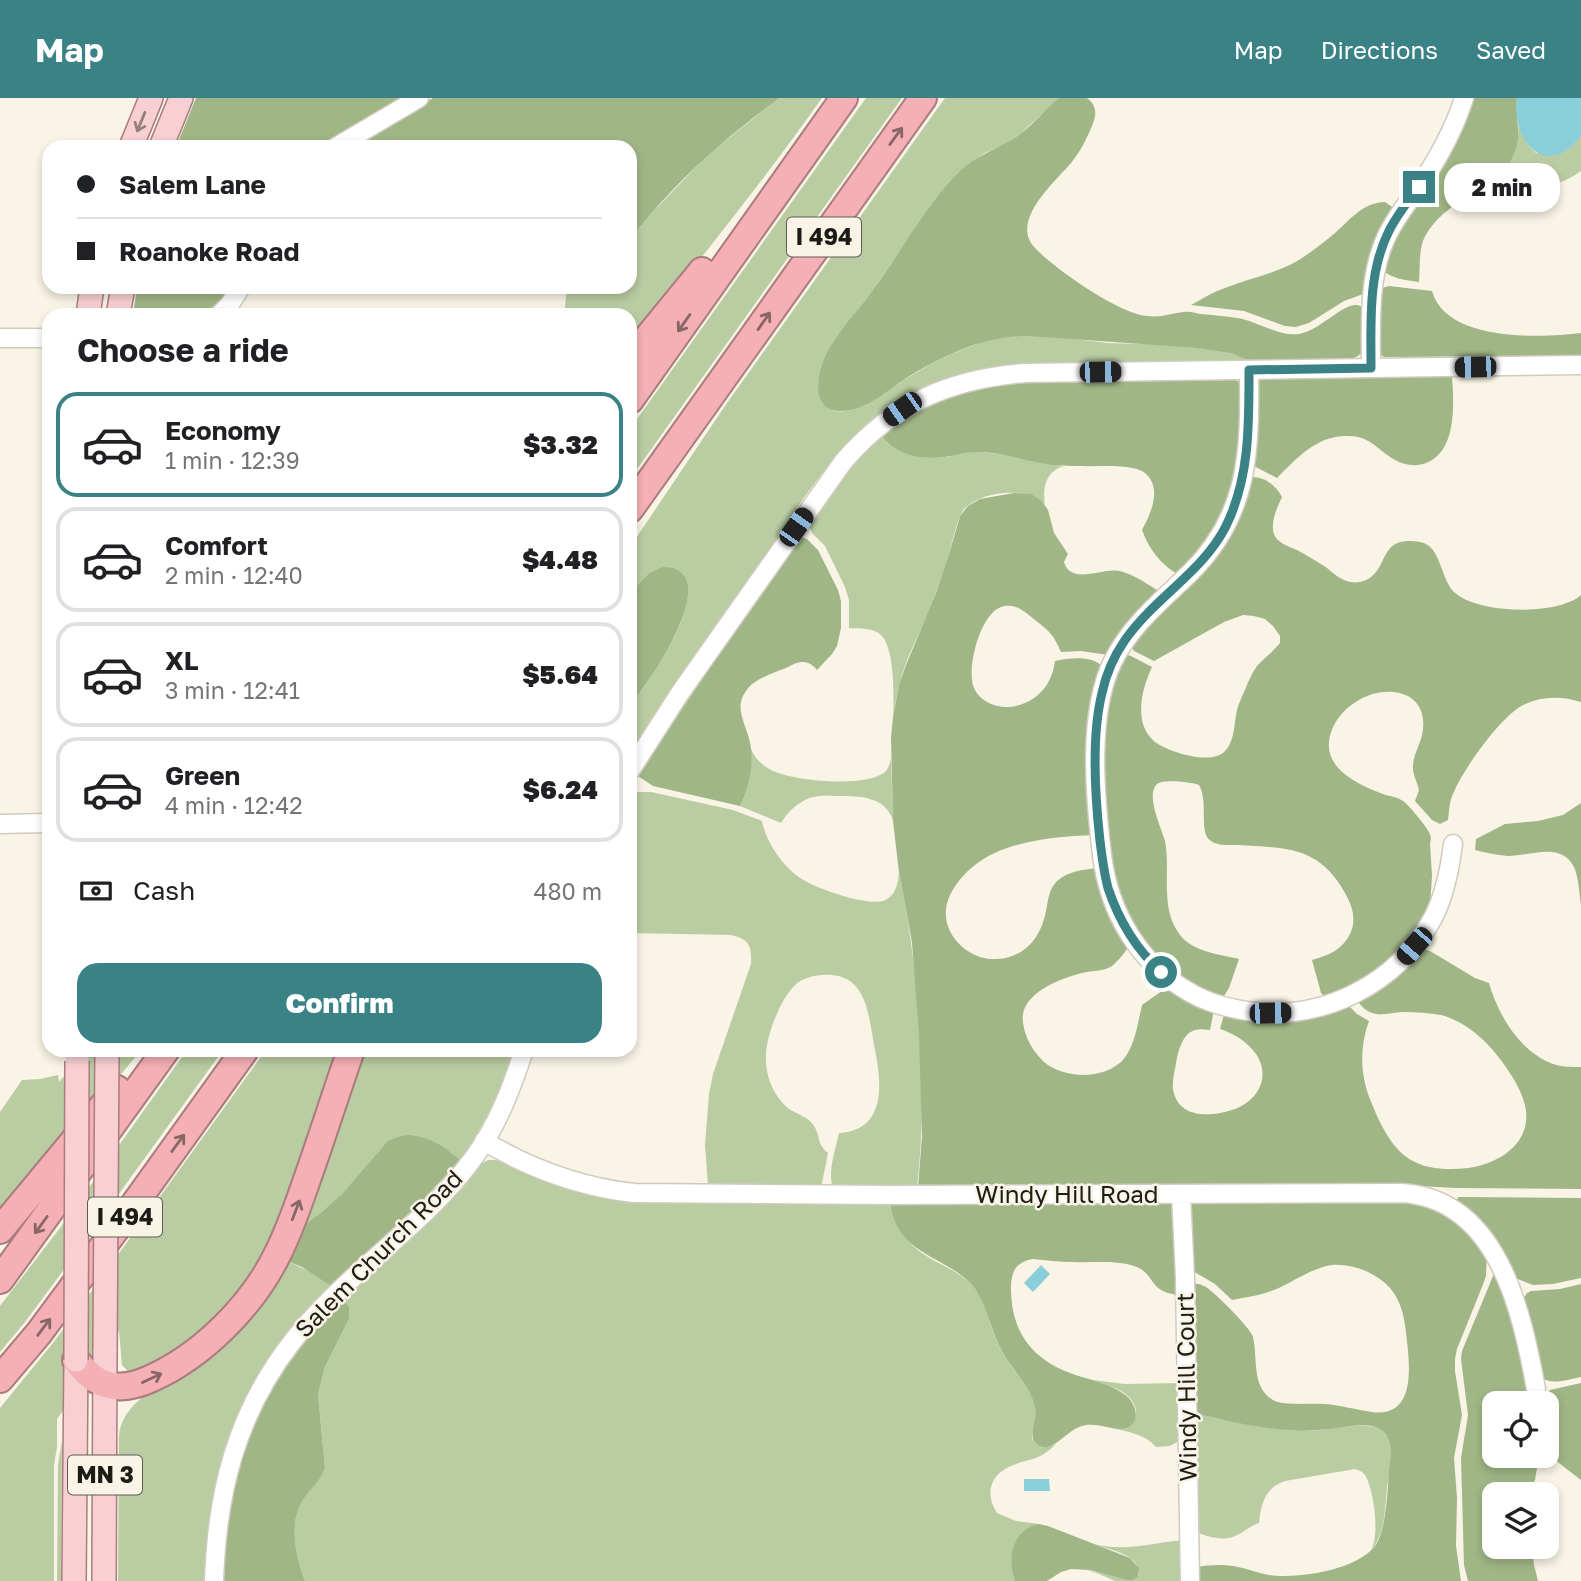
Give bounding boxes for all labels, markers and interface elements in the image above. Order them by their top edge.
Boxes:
text: Map [35,30,104,69]
text: Map [1234,35,1283,64]
text: Directions [1321,35,1438,64]
text: Saved [1476,35,1546,64]
one-way arrow [133,111,146,133]
one-way arrow [889,127,903,146]
callout: 2 min [1444,162,1559,212]
text: Salem Lane [119,169,266,200]
route end [1403,171,1435,203]
text: 2 min [1472,173,1532,201]
road number: I 494 [787,218,861,256]
text: Roanoke Road [119,236,299,267]
one-way arrow [757,312,771,331]
one-way arrow [677,313,691,332]
text: Choose a ride [77,331,289,369]
car [1454,356,1497,378]
car [1079,361,1122,383]
car [879,388,926,430]
icon: car [81,413,144,476]
text: Economy [165,415,281,446]
text: $3.32 [523,429,598,460]
text: 1 min · 12:39 [165,446,300,474]
car [776,504,817,550]
icon: car [81,528,144,591]
text: Comfort [165,530,268,561]
text: $4.48 [522,544,598,575]
text: 2 min · 12:40 [165,561,303,589]
icon: car [81,643,144,706]
text: XL [165,645,199,676]
text: $5.64 [522,659,598,690]
text: 3 min · 12:41 [165,676,300,704]
icon: car [81,758,144,821]
text: Green [165,760,240,791]
text: $6.24 [522,774,598,805]
text: 4 min · 12:42 [165,791,303,819]
icon: cash [77,872,115,910]
text: Cash [133,875,195,906]
text: 480 m [534,877,602,905]
car [1393,923,1436,969]
route start [1145,956,1177,988]
button: Confirm [77,963,602,1043]
car [1249,1002,1292,1024]
one-way arrow [171,1134,185,1153]
street label: Salem Church Road [288,1163,468,1343]
street label: Windy Hill Road [975,1179,1159,1208]
road number: I 494 [88,1198,162,1236]
one-way arrow [291,1200,304,1222]
one-way arrow [33,1215,48,1234]
street label: Windy Hill Court [1169,1292,1202,1482]
one-way arrow [36,1318,51,1336]
one-way arrow [141,1371,162,1384]
map controls [1482,1391,1559,1559]
button: locate [1482,1391,1559,1468]
road number: MN 3 [68,1456,142,1494]
button: layers [1482,1482,1559,1559]

